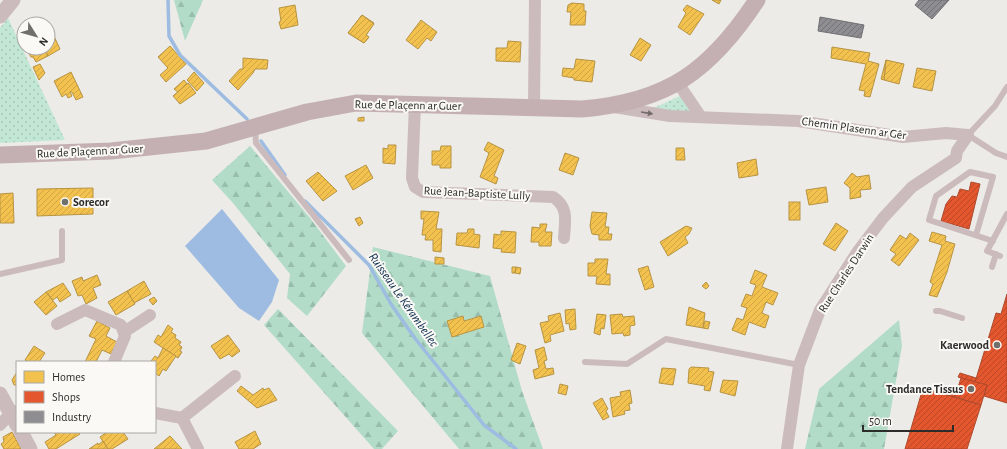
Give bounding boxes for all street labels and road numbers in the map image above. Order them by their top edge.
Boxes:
street label: Rue de Plaçenn ar Guer [355,98,462,112]
street label: Chemin Plasenn ar Gêr [801,115,907,141]
street label: Rue de Plaçenn ar Guer [36,142,144,160]
street label: Rue Jean-Baptiste Lully [423,184,531,203]
street label: Rue Charles Darwin [816,232,876,314]

